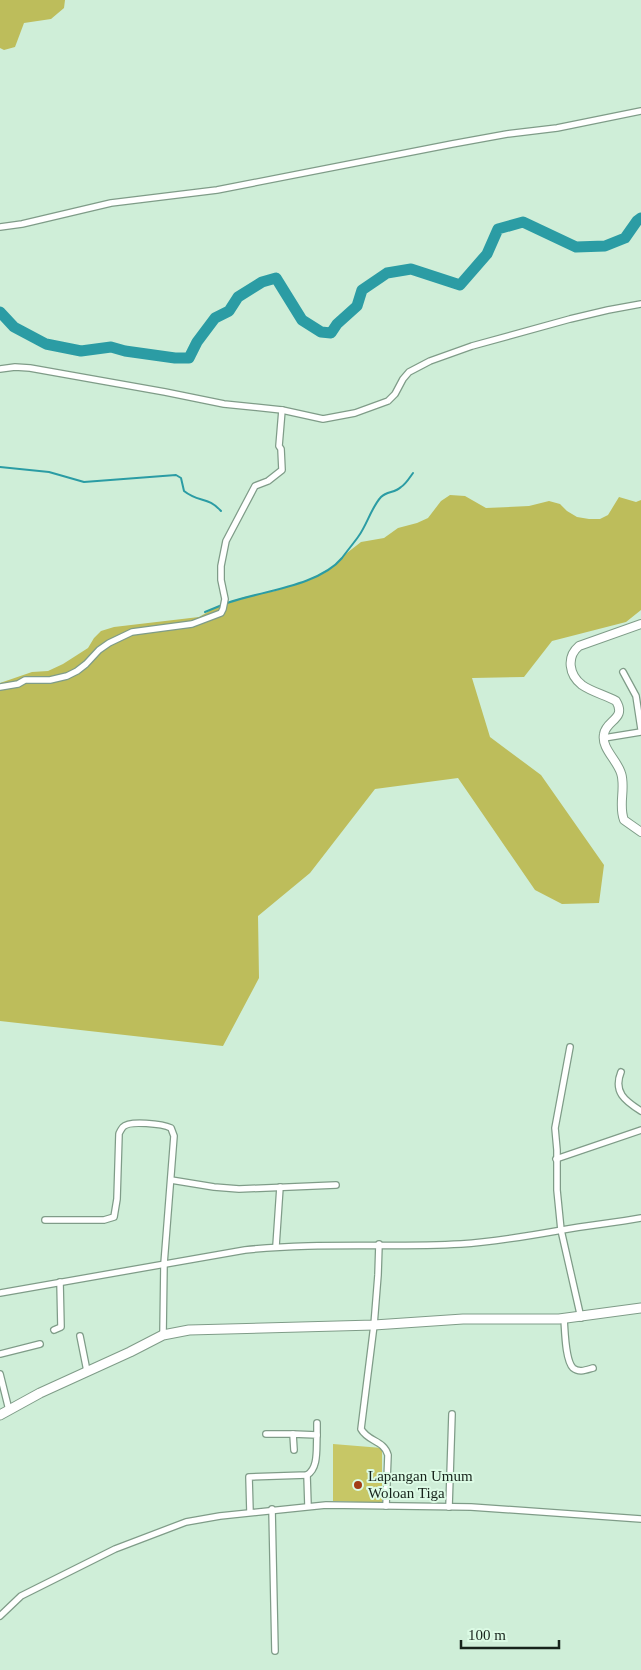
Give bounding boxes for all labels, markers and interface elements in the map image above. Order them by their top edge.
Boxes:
place label: Lapangan Umum Woloan Tiga [368,1468,473,1501]
marker: Lapangan Umum Woloan Tiga [352,1479,364,1491]
scale bar [461,1618,558,1650]
text: 100 m [468,1627,506,1643]

